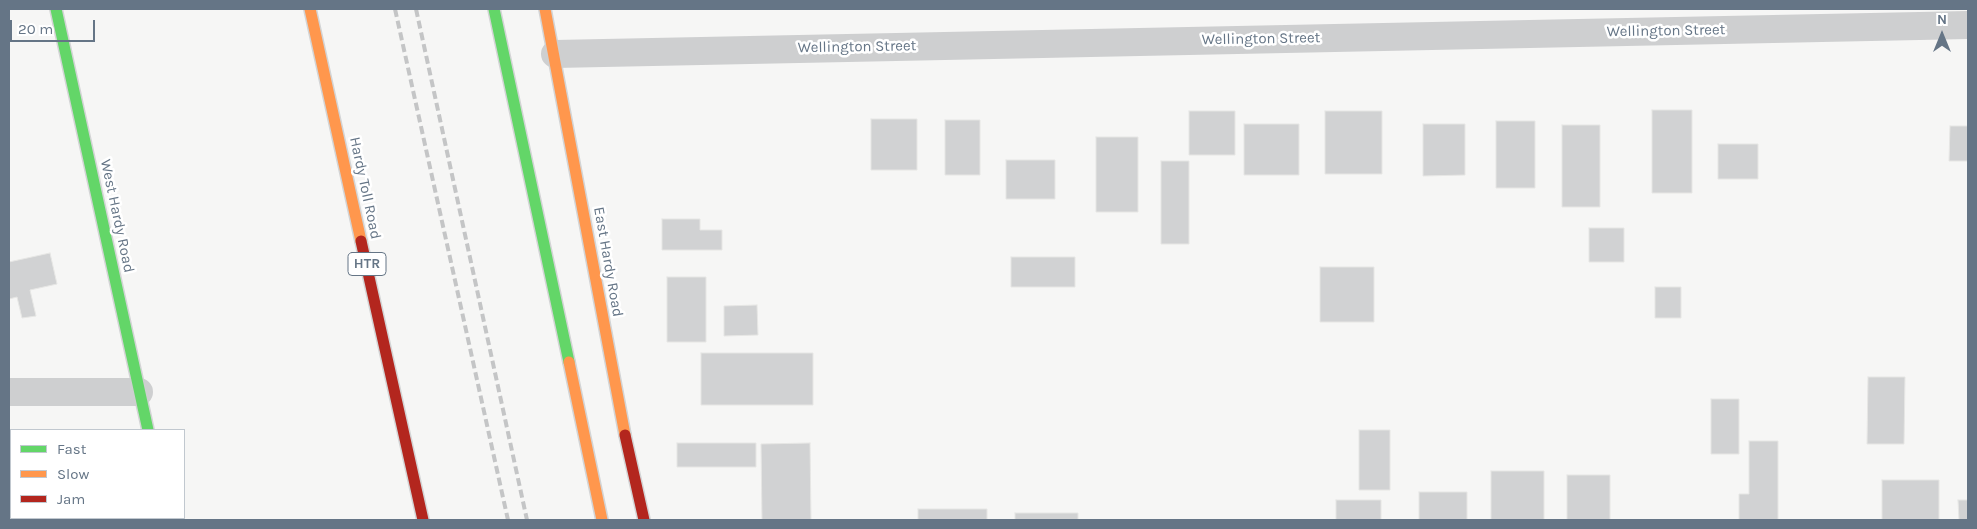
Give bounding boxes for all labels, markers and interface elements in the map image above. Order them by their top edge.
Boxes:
scale bar [12,10,98,42]
north arrow [1917,10,1967,60]
text: N [1937,11,1947,28]
text: 20 m [18,20,53,38]
street label: Wellington Street [1607,21,1725,41]
street label: Wellington Street [1202,29,1320,49]
street label: Wellington Street [798,37,916,57]
street label: Hardy Toll Road [345,135,385,241]
street label: West Hardy Road [96,158,138,274]
street label: East Hardy Road [589,206,627,318]
road number: HTR [348,252,386,276]
legend [10,429,185,519]
text: Fast [57,440,86,458]
text: Slow [57,465,89,483]
text: Jam [57,490,85,508]

